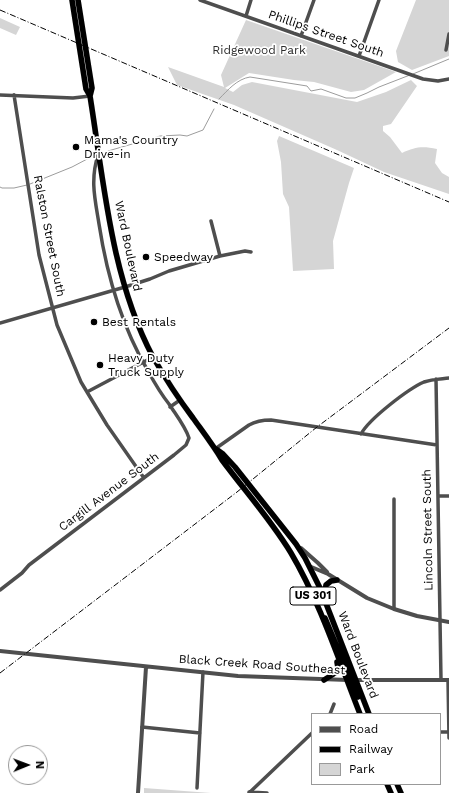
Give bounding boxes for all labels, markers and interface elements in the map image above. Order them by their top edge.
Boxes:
street label: Phillips Street South [266,7,386,61]
park label: Ridgewood Park [212,43,306,57]
place label: Mama's Country Drive-in [84,133,178,161]
marker: Mama's Country Drive-in [71,142,81,152]
street label: Ralston Street South [30,174,68,298]
street label: Ward Boulevard [111,199,145,293]
place label: Speedway [154,250,213,264]
marker: Speedway [141,252,151,262]
place label: Best Rentals [102,315,176,329]
marker: Best Rentals [89,317,99,327]
place label: Heavy Duty Truck Supply [108,351,184,379]
marker: Heavy Duty Truck Supply [95,360,105,370]
street label: Cargill Avenue South [56,450,162,534]
street label: Lincoln Street South [420,469,436,591]
road number: US 301 [290,587,336,605]
street label: Ward Boulevard [335,609,381,701]
street label: Black Creek Road Southeast [178,652,346,678]
legend [311,713,441,785]
text: Road [349,722,378,736]
text: Railway [349,742,393,756]
north arrow [8,745,48,785]
text: N [33,761,46,769]
text: Park [349,762,375,776]

